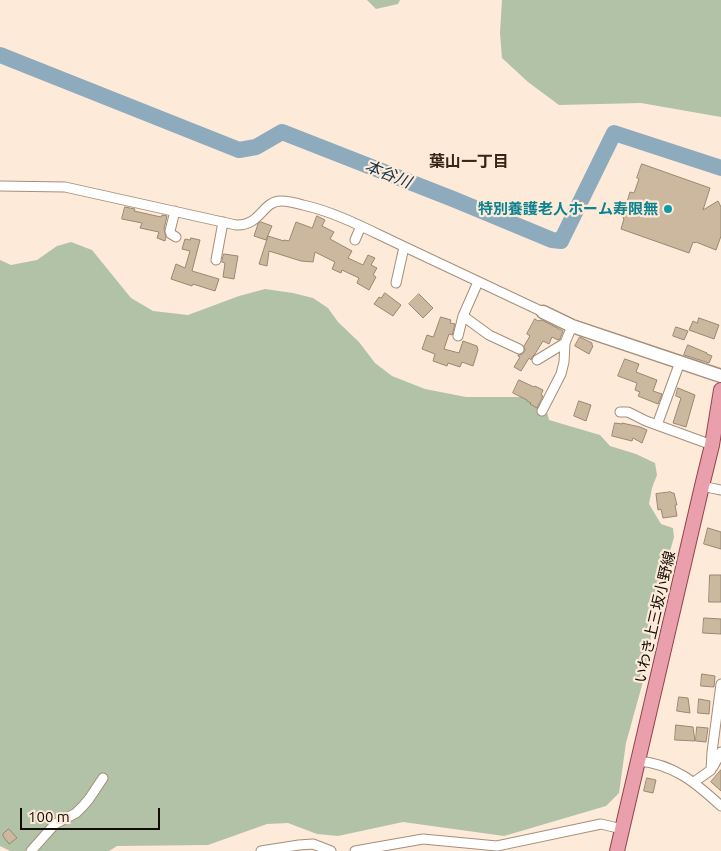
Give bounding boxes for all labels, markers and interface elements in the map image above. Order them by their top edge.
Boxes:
district label: 葉山一丁目 [429,152,509,172]
water label: 本谷川 [362,156,414,192]
place label: 特別養護老人ホーム寿限無 [478,200,658,218]
marker: 特別養護老人ホーム寿限無 [662,203,674,215]
street label: いわき上三坂小野線 [631,549,679,685]
scale bar [22,798,162,830]
text: 100 m [28,808,70,825]

